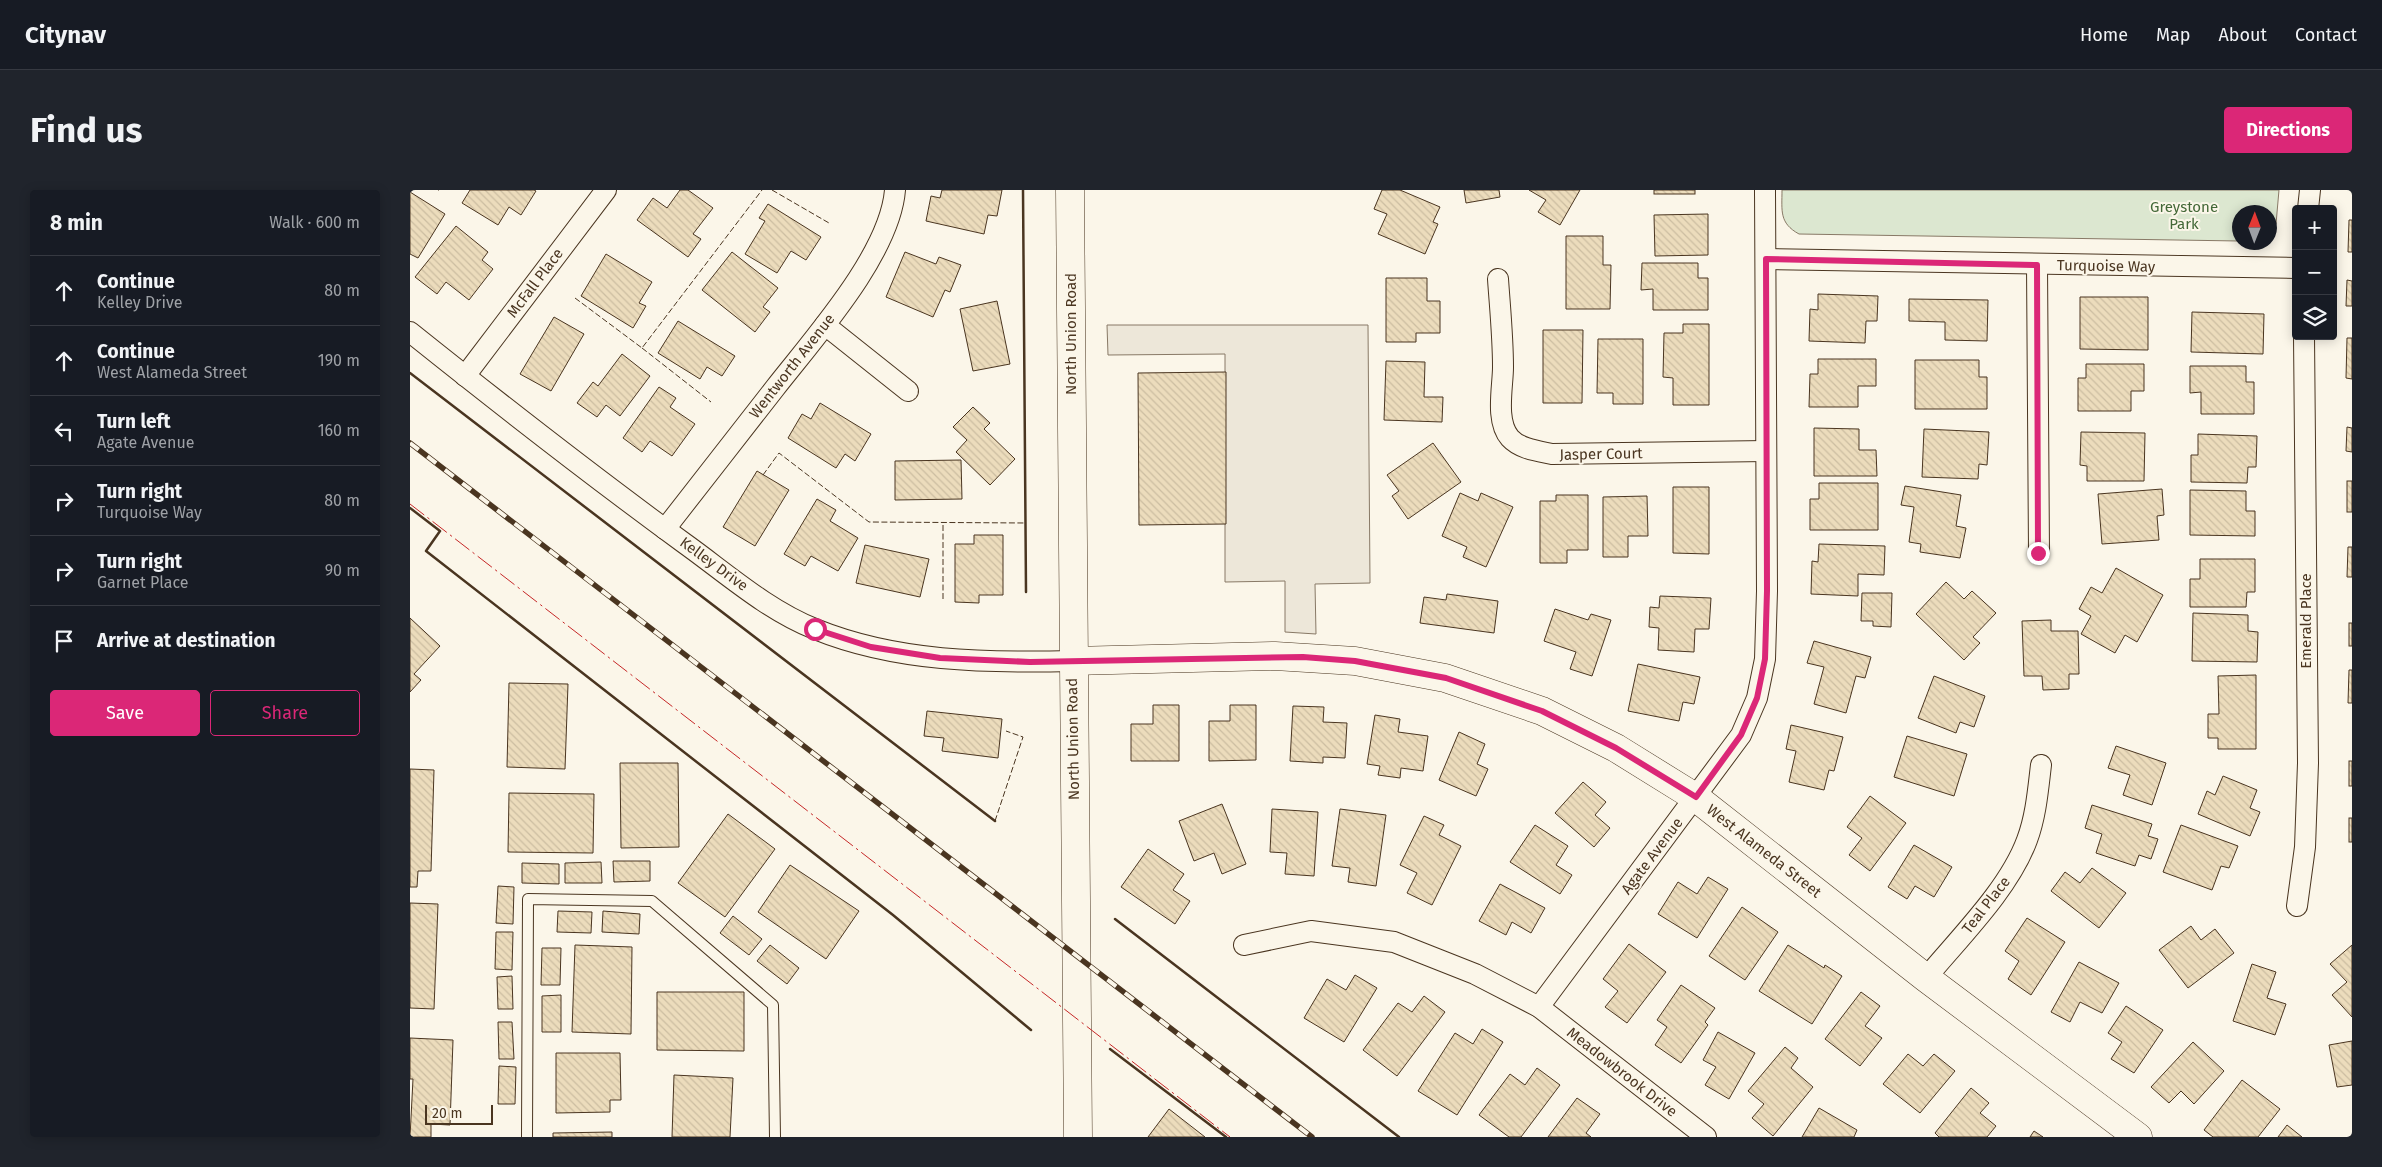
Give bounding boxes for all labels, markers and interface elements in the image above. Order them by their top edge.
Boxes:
text: Citynav [25,21,106,49]
text: Home [2080,24,2128,46]
text: Map [2156,24,2190,46]
text: About [2218,24,2267,46]
text: Contact [2295,24,2357,46]
button: Directions [2224,107,2352,153]
text: Find us [30,109,142,151]
park label: Greystone Park [2150,198,2218,233]
north arrow [2232,205,2277,250]
map controls [2292,205,2337,340]
button: + [2292,205,2337,250]
text: 8 min [50,210,103,236]
text: Walk · 600 m [269,213,360,232]
street label: McFall Place [503,245,567,321]
button: − [2292,250,2337,295]
street label: Turquoise Way [2057,256,2156,276]
text: Continue [97,270,175,293]
street label: North Union Road [1062,273,1080,395]
icon: ahead [50,277,78,305]
text: 80 m [324,281,360,300]
text: Kelley Drive [97,293,183,312]
button: layers [2292,295,2337,340]
street label: Wentworth Avenue [746,310,838,422]
text: Continue [97,340,175,363]
icon: ahead [50,347,78,375]
text: 190 m [318,351,360,370]
text: West Alameda Street [97,363,247,382]
text: Turn left [97,410,171,433]
icon: left [50,417,78,445]
text: 160 m [318,421,360,440]
text: Agate Avenue [97,433,195,452]
street label: Jasper Court [1559,444,1643,464]
text: Turn right [97,480,182,503]
icon: right [50,487,78,515]
text: 80 m [324,491,360,510]
text: Turquoise Way [97,503,202,522]
street label: Kelley Drive [676,533,752,595]
route end [2027,542,2050,565]
text: Turn right [97,550,182,573]
icon: right [50,557,78,585]
text: 90 m [325,561,360,580]
text: Garnet Place [97,573,189,592]
street label: Emerald Place [2297,573,2315,669]
route start [804,618,827,641]
icon: arrive [50,627,78,655]
text: Arrive at destination [97,629,276,652]
street label: North Union Road [1063,678,1083,800]
button: Save [50,690,200,736]
button: Share [210,690,360,736]
street label: West Alameda Street [1703,801,1825,902]
street label: Agate Avenue [1617,814,1687,898]
street label: Teal Place [1958,873,2014,937]
street label: Meadowbrook Drive [1563,1023,1681,1121]
scale bar [425,1102,492,1125]
text: 20 m [432,1105,462,1122]

